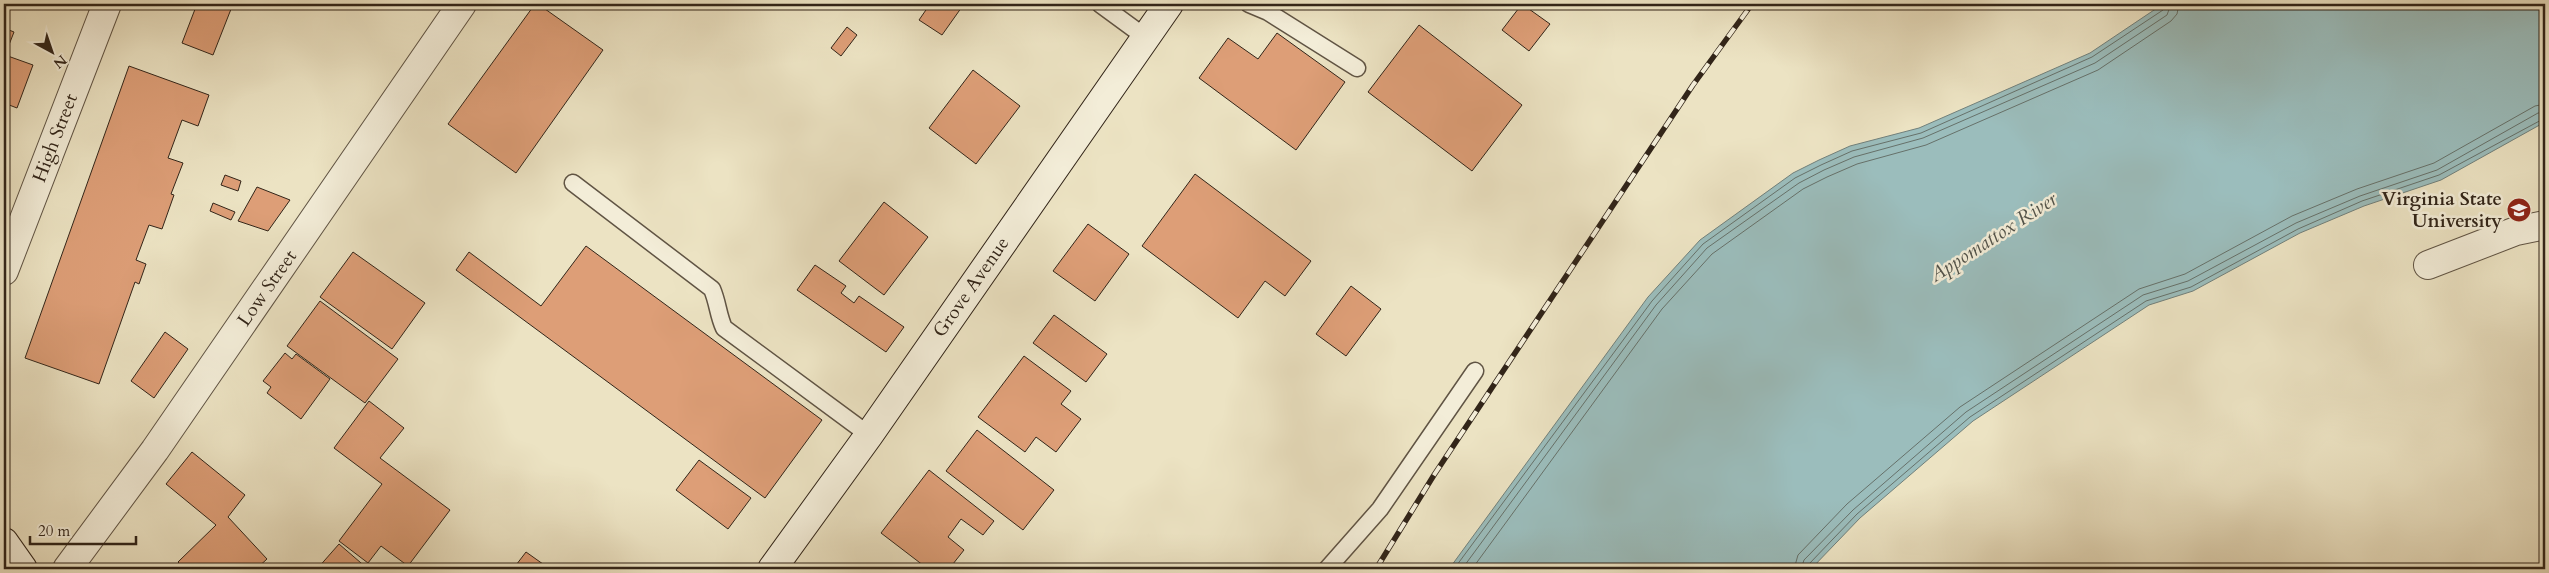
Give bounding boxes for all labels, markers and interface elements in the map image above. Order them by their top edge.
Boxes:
north arrow [28,28,78,78]
text: N [49,50,71,73]
street label: High Street [26,90,84,186]
water label: Appomattox River [1923,185,2063,289]
place label: Virginia State University [2382,186,2502,234]
school or university icon: Virginia State University [2506,197,2532,223]
street label: Grove Avenue [927,232,1015,342]
street label: Low Street [231,245,303,331]
scale bar [30,513,136,545]
text: 20 m [38,521,70,541]

